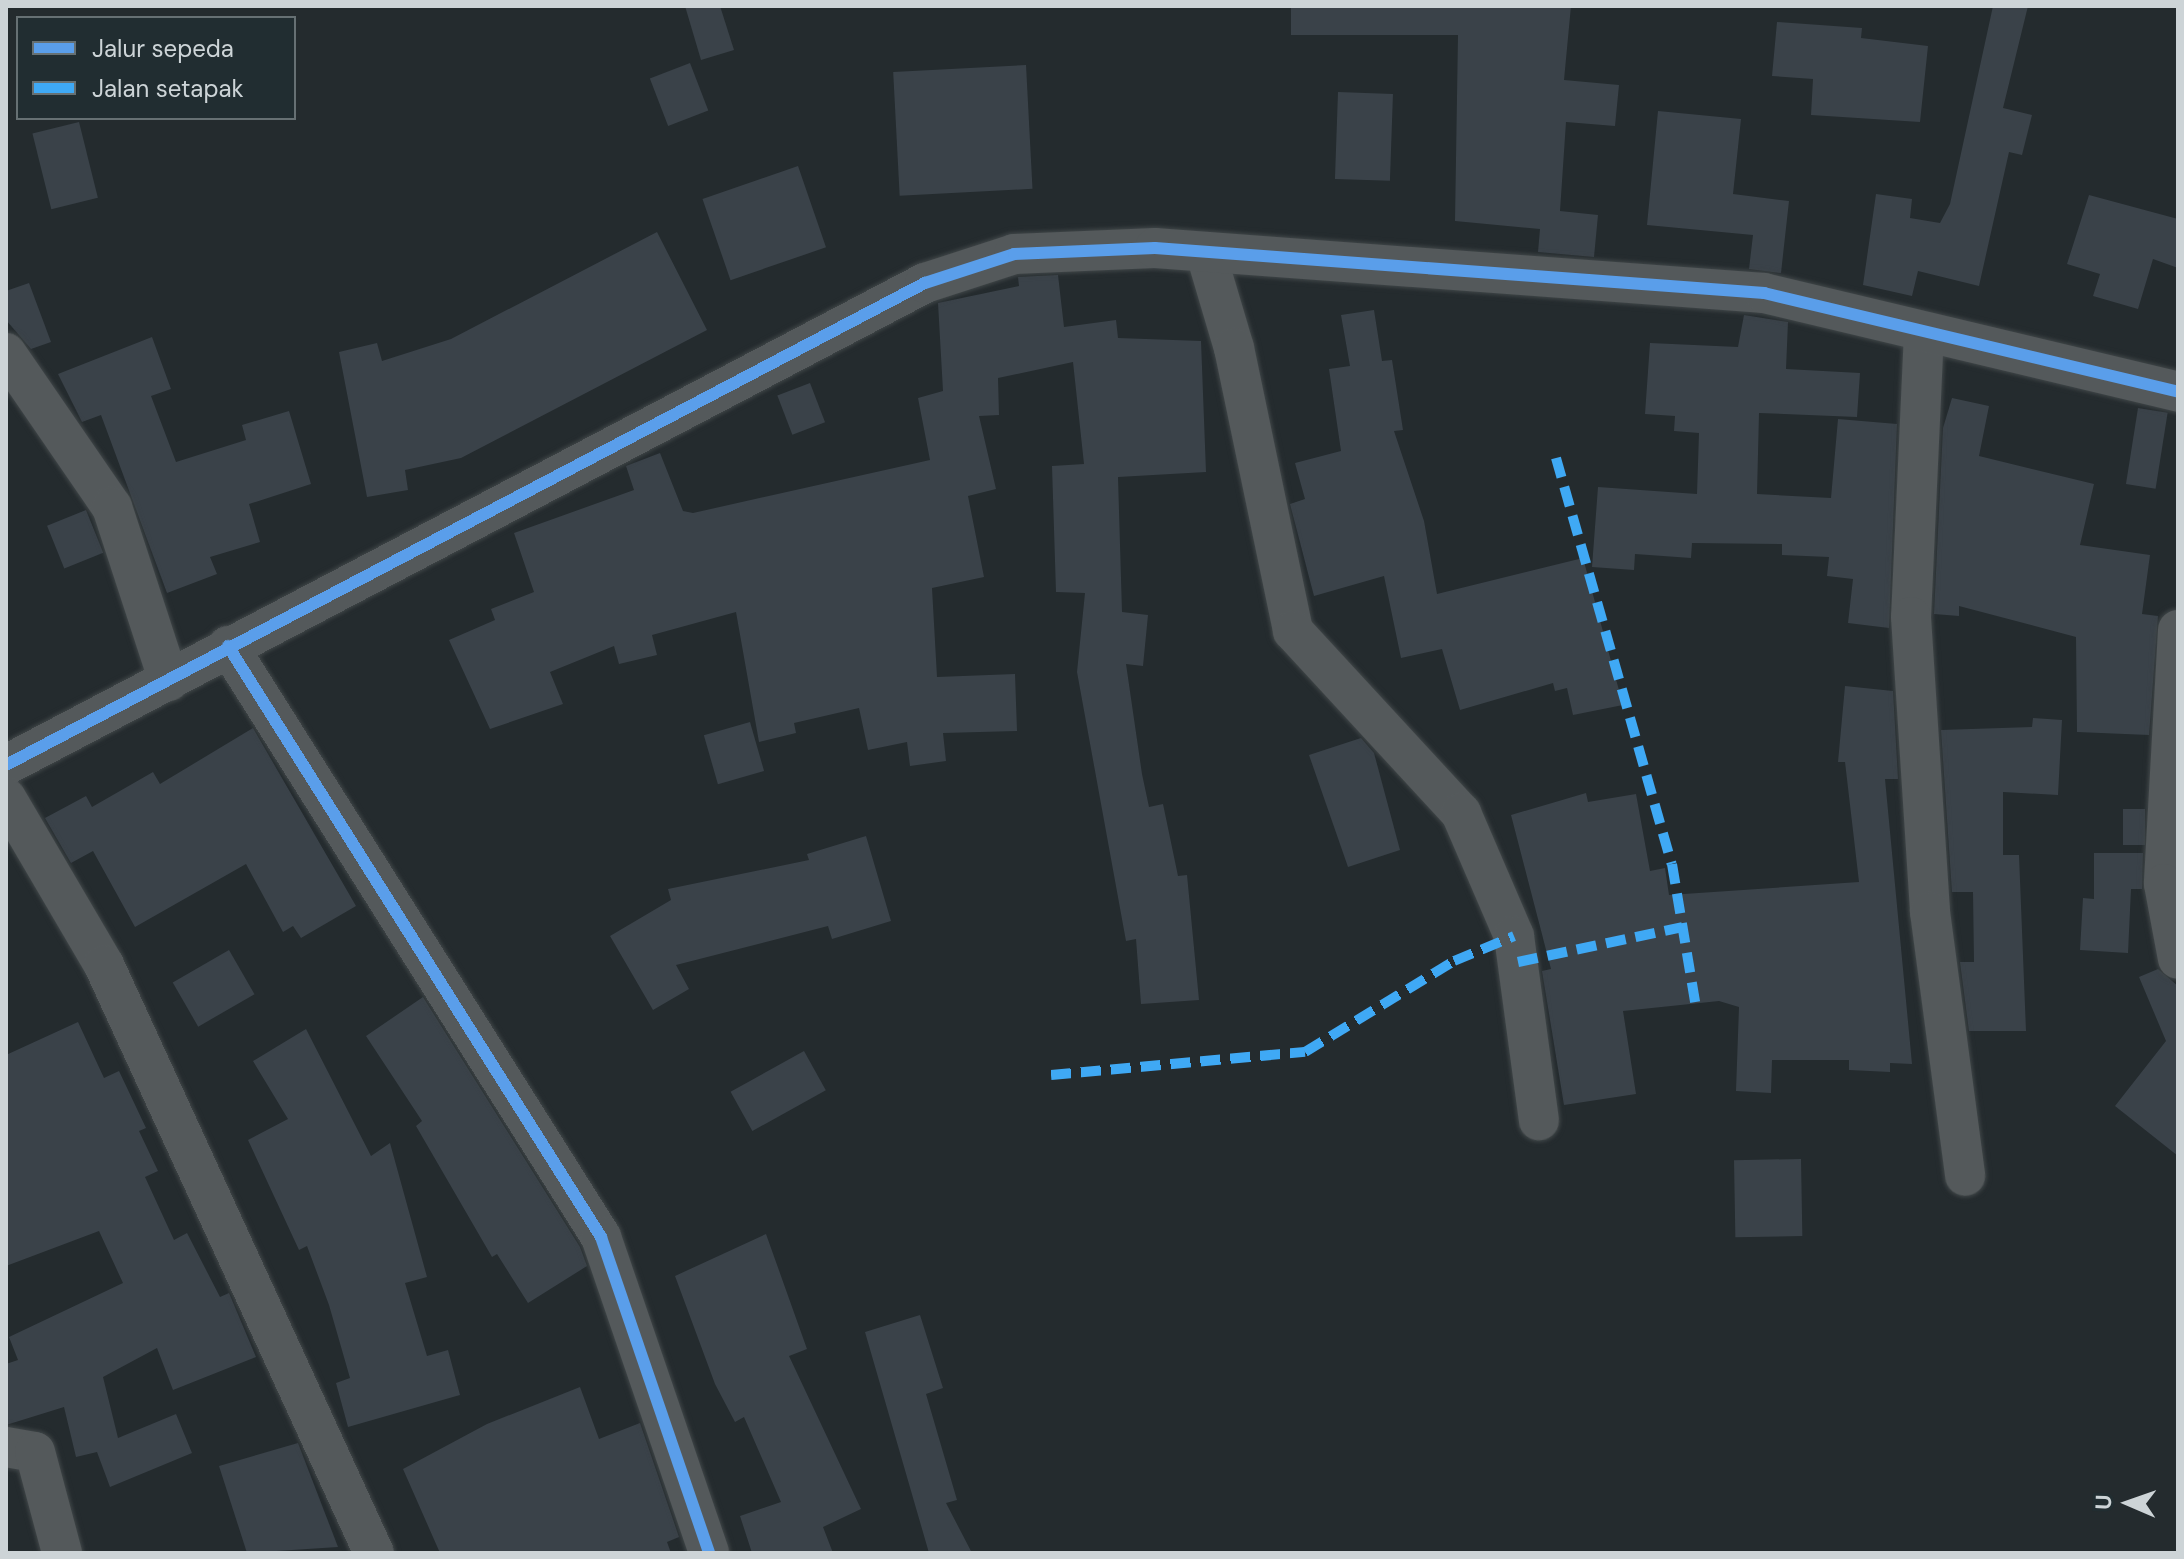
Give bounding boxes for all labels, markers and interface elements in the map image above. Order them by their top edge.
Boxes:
legend [16,16,296,120]
text: Jalur sepeda [92,33,234,64]
text: Jalan setapak [92,73,244,104]
north arrow [2088,1463,2168,1543]
text: U [2089,1494,2118,1510]

